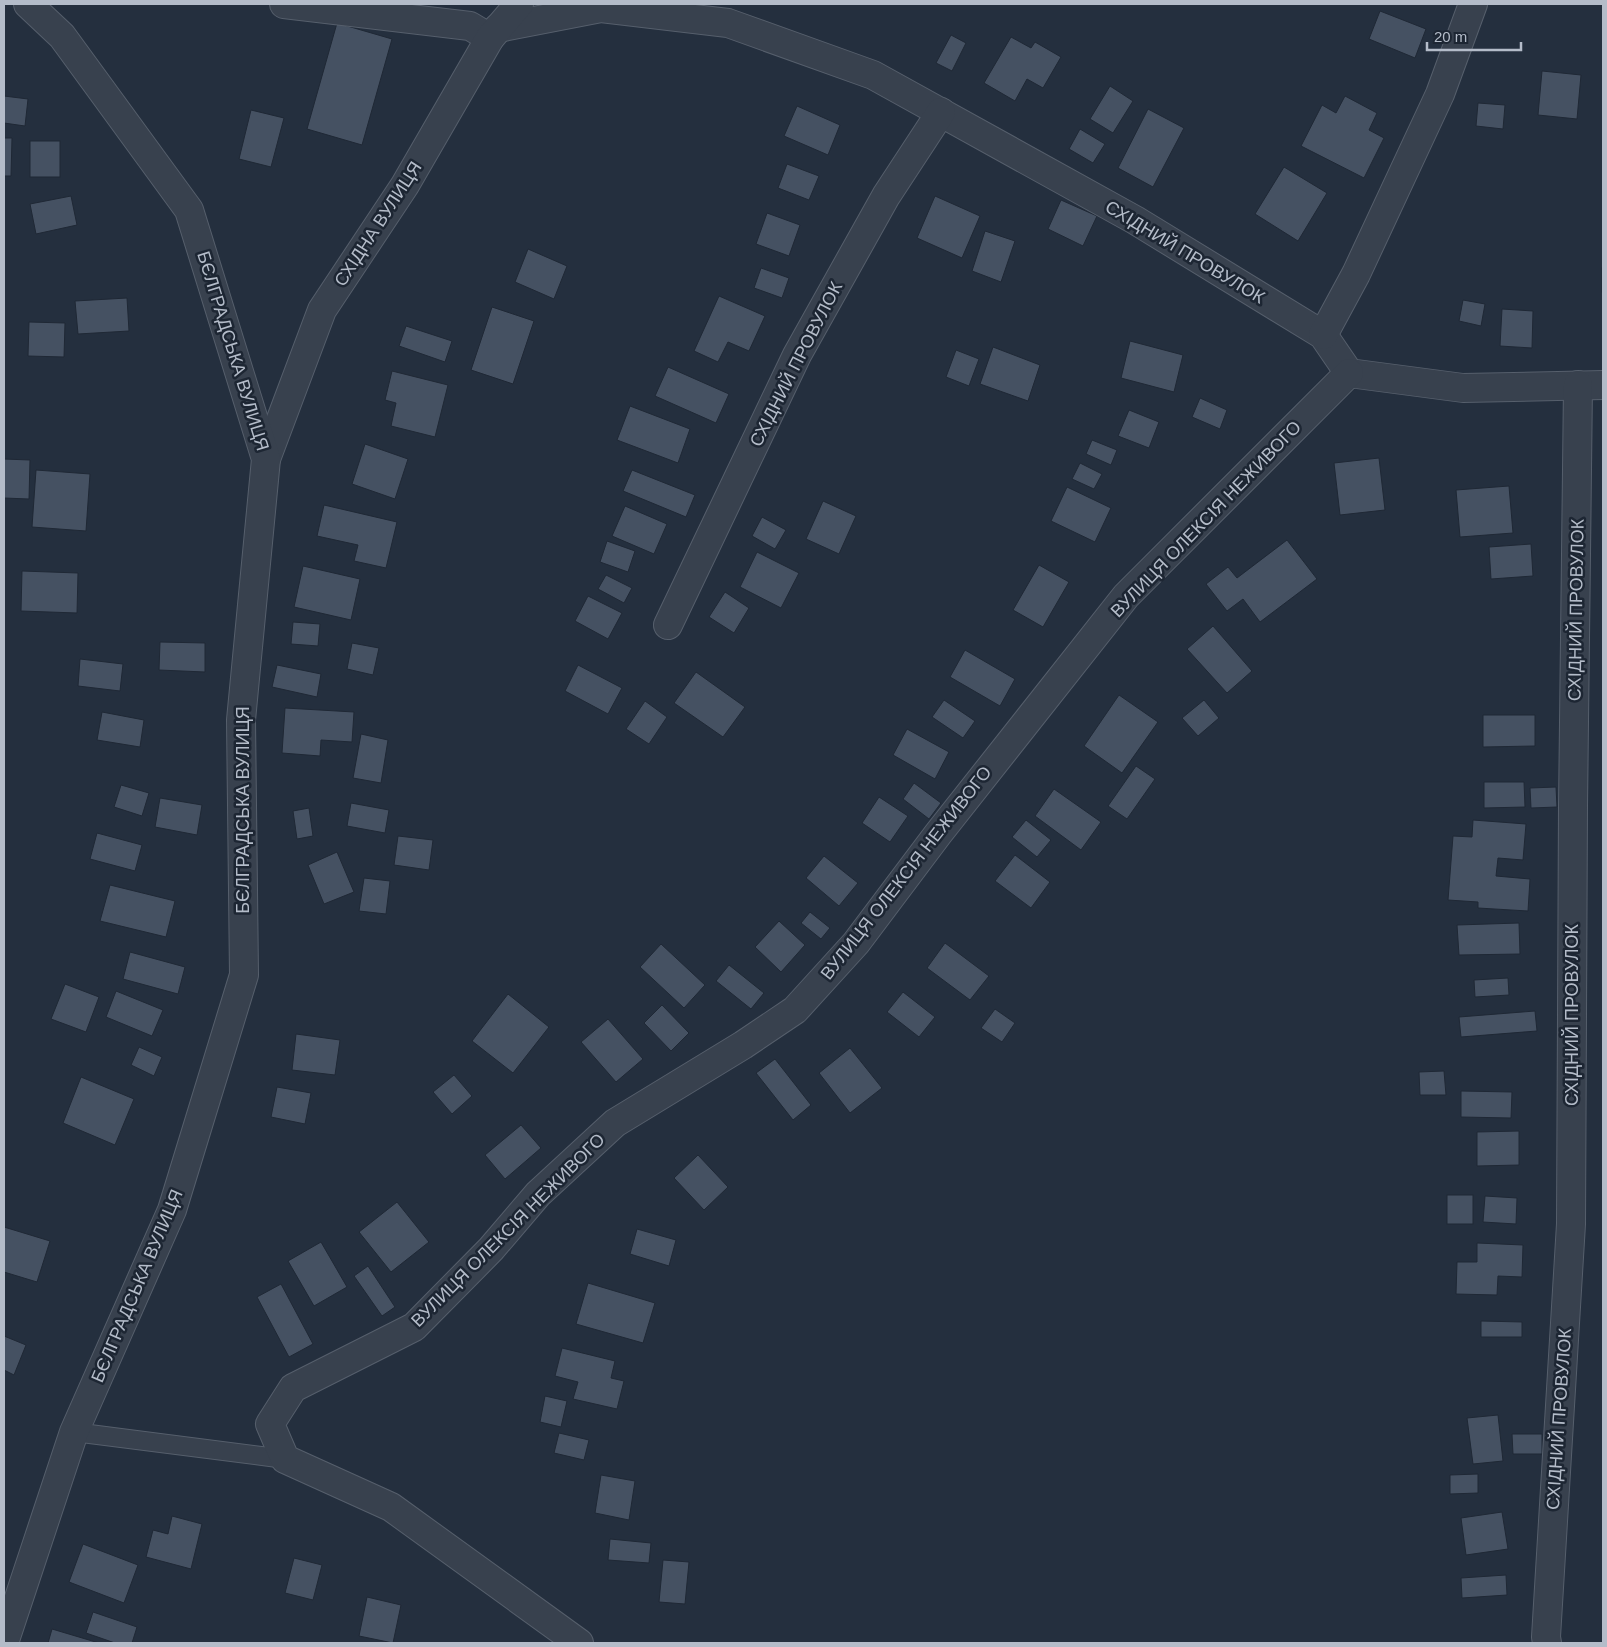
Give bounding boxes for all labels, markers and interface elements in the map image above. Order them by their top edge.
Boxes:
scale bar [1427,20,1521,52]
text: 20 m [1434,28,1467,45]
street label: СХІДНА ВУЛИЦЯ [330,158,426,290]
street label: СХІДНИЙ ПРОВУЛОК [1102,196,1269,308]
street label: БЄЛГРАДСЬКА ВУЛИЦЯ [193,249,273,453]
street label: СХІДНИЙ ПРОВУЛОК [745,277,846,450]
street label: ВУЛИЦЯ ОЛЕКСІЯ НЕЖИВОГО [1107,417,1305,621]
street label: СХІДНИЙ ПРОВУЛОК [1563,518,1588,701]
street label: БЄЛГРАДСЬКА ВУЛИЦЯ [233,706,253,914]
street label: ВУЛИЦЯ ОЛЕКСІЯ НЕЖИВОГО [817,762,995,984]
street label: СХІДНИЙ ПРОВУЛОК [1561,923,1582,1106]
street label: ВУЛИЦЯ ОЛЕКСІЯ НЕЖИВОГО [407,1129,609,1331]
street label: БЄЛГРАДСЬКА ВУЛИЦЯ [87,1187,187,1385]
street label: СХІДНИЙ ПРОВУЛОК [1542,1327,1575,1511]

